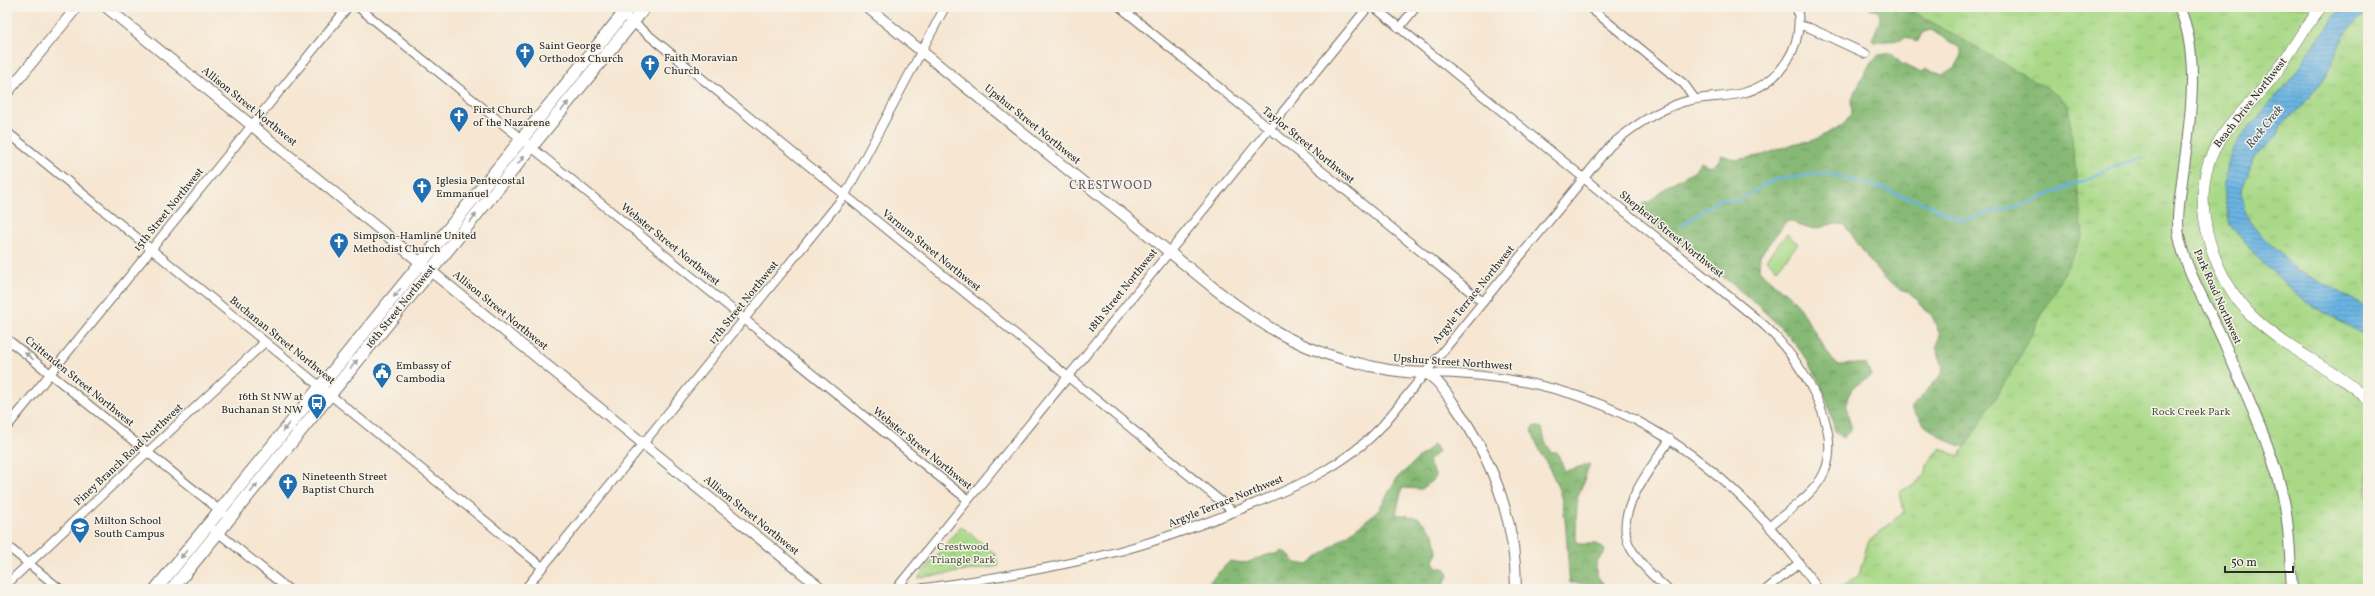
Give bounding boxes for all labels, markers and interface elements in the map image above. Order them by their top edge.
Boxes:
place label: Saint George Orthodox Church [539,39,624,67]
church icon: Saint George Orthodox Church [514,41,536,69]
place label: Faith Moravian Church [664,51,738,79]
church icon: Faith Moravian Church [639,53,661,81]
street label: Beach Drive Northwest [2211,55,2291,151]
street label: Allison Street Northwest [198,64,300,150]
street label: Upshur Street Northwest [981,81,1083,169]
one-way arrow [560,100,569,111]
water label: Rock Creek [2243,102,2288,152]
place label: First Church of the Nazarene [473,103,550,131]
street label: Taylor Street Northwest [1259,104,1357,188]
church icon: First Church of the Nazarene [448,105,470,133]
one-way arrow [516,155,525,164]
street label: 15th Street Northwest [130,165,208,255]
place label: Iglesia Pentecostal Emmanuel [436,174,525,202]
church icon: Iglesia Pentecostal Emmanuel [411,176,433,204]
district label: CRESTWOOD [1069,178,1153,194]
street label: Shepherd Street Northwest [1616,188,1727,282]
street label: Webster Street Northwest [617,200,723,290]
street label: Varnum Street Northwest [878,206,984,296]
one-way arrow [469,213,478,223]
place label: Simpson-Hamline United Methodist Church [353,229,476,257]
church icon: Simpson-Hamline United Methodist Church [328,231,350,259]
street label: Argyle Terrace Northwest [1429,242,1519,348]
street label: 18th Street Northwest [1084,246,1162,336]
street label: Park Road Northwest [2189,247,2245,347]
street label: 17th Street Northwest [705,258,783,348]
street label: 16th Street Northwest [362,262,440,352]
street label: Allison Street Northwest [449,268,551,354]
one-way arrow [392,287,401,298]
street label: Buchanan Street Northwest [226,294,338,389]
street label: Crittenden Street Northwest [21,333,137,431]
street label: Upshur Street Northwest [1393,351,1513,375]
one-way arrow [23,352,34,360]
one-way arrow [350,359,359,369]
place label: Embassy of Cambodia [396,359,452,387]
public building icon: Embassy of Cambodia [371,361,393,389]
place label: 16th St NW at Buchanan St NW [221,390,303,418]
bus stop icon: 16th St NW at Buchanan St NW [306,392,328,420]
street label: Piney Branch Road Northwest [71,400,187,510]
street label: Webster Street Northwest [869,404,975,494]
park label: Rock Creek Park [2152,405,2230,420]
one-way arrow [282,422,291,433]
place label: Nineteenth Street Baptist Church [302,470,388,498]
church icon: Nineteenth Street Baptist Church [277,472,299,500]
street label: Argyle Terrace Northwest [1166,472,1286,532]
street label: Allison Street Northwest [700,473,802,559]
one-way arrow [250,482,259,493]
place label: Milton School South Campus [94,514,165,542]
school or university icon: Milton School South Campus [69,516,91,544]
park label: Crestwood Triangle Park [931,540,995,568]
scale bar [2225,548,2293,574]
one-way arrow [180,549,188,560]
text: 50 m [2231,555,2257,571]

